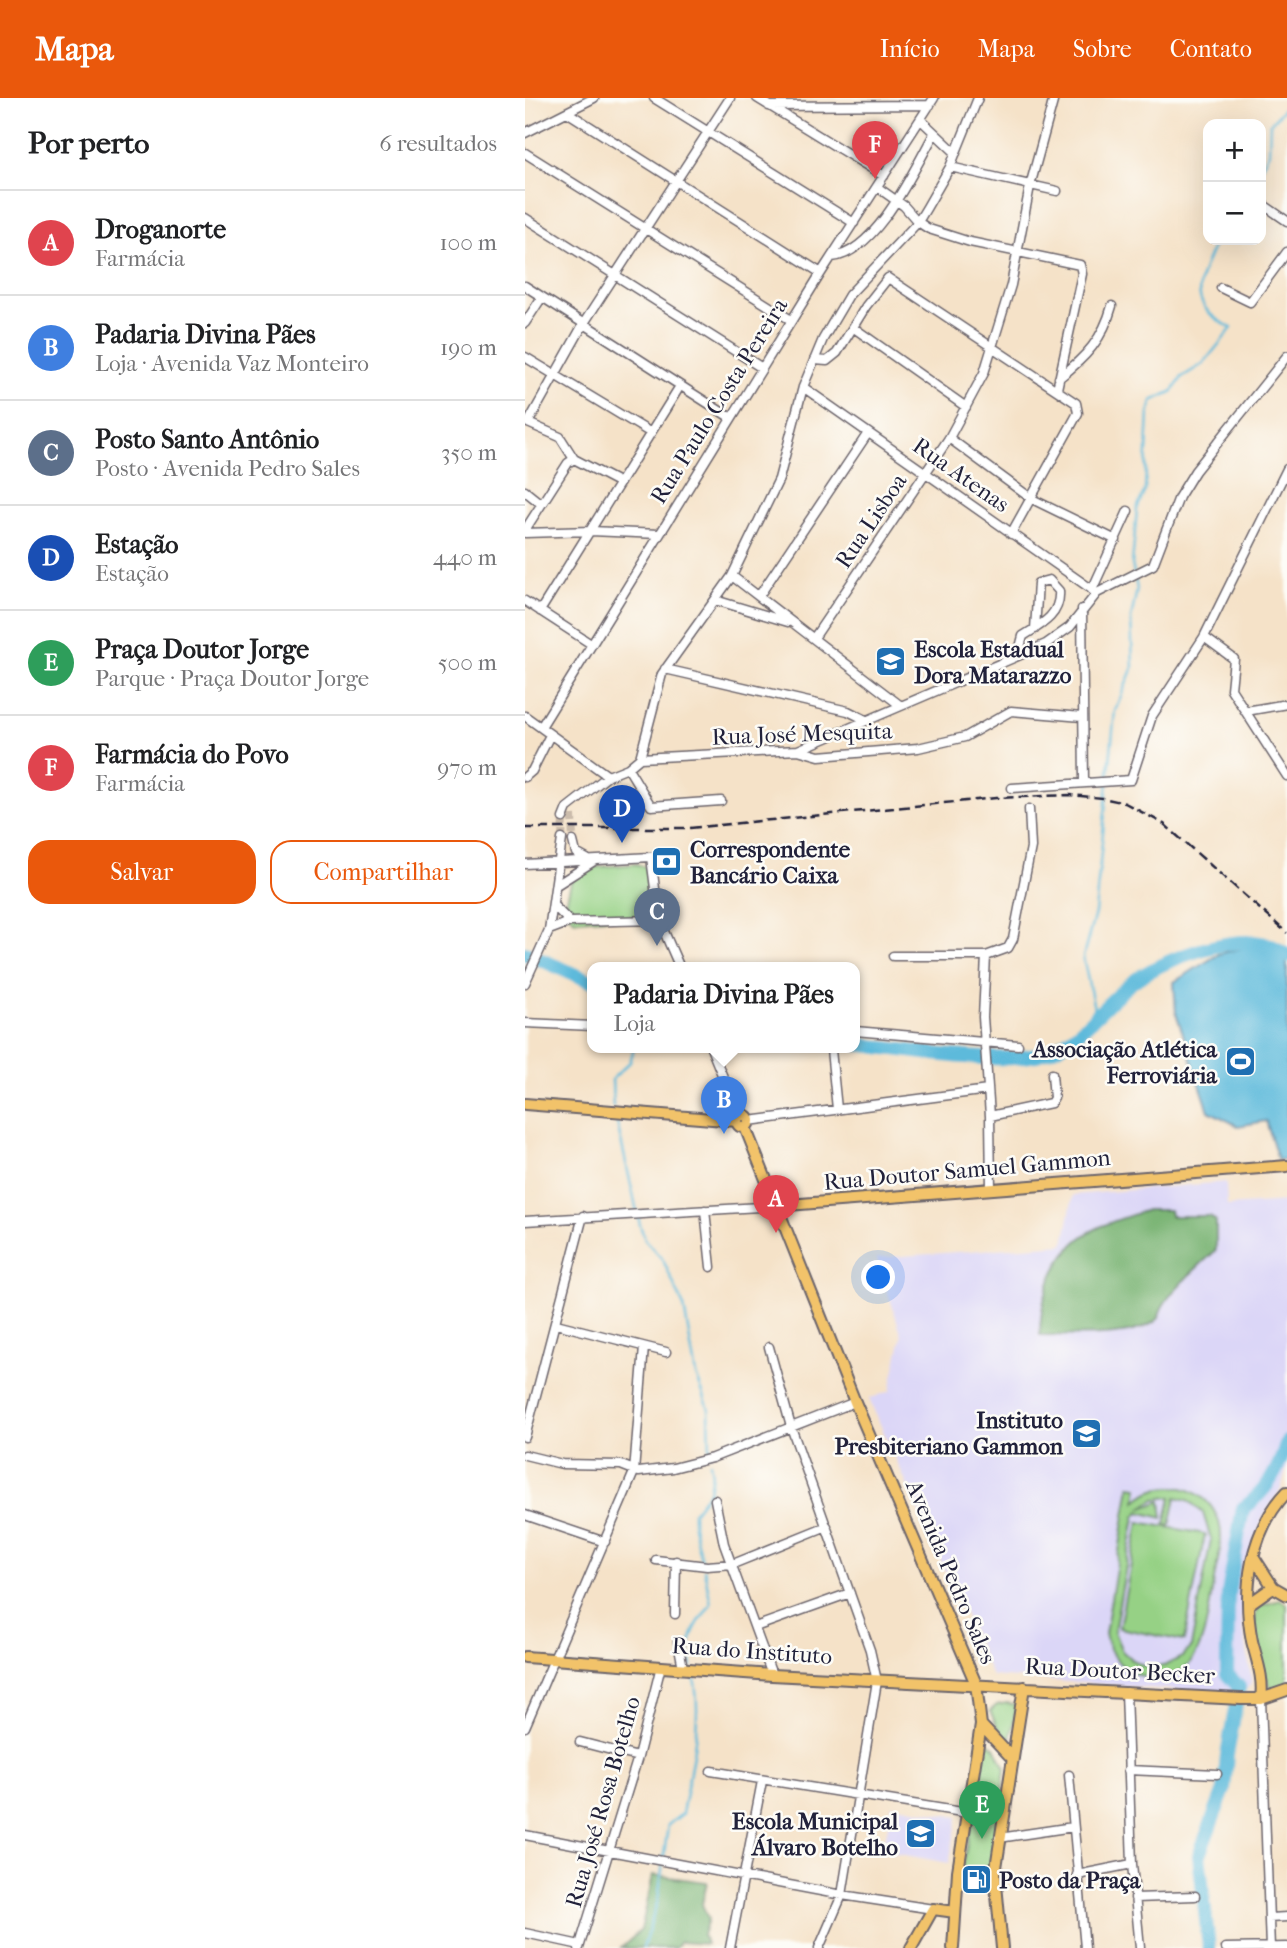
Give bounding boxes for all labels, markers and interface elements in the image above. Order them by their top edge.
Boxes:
text: Mapa [35,30,114,69]
text: Início [880,35,940,63]
text: Mapa [978,35,1035,63]
text: Sobre [1073,35,1132,63]
text: Contato [1170,35,1252,63]
map controls [1203,119,1266,245]
button: + [1203,119,1266,182]
pin: F [852,121,898,179]
text: Por perto [28,126,150,161]
text: 6 resultados [379,130,497,157]
button: − [1203,182,1266,245]
text: Droganorte [95,214,226,245]
text: A [44,229,58,256]
text: 100 m [439,229,497,256]
text: Farmácia [95,245,185,272]
street label: Rua Paulo Costa Pereira [645,293,794,509]
text: Padaria Divina Pães [95,319,316,350]
text: B [44,334,58,361]
text: 190 m [440,334,497,361]
text: Loja · Avenida Vaz Monteiro [95,350,369,377]
text: Posto Santo Antônio [95,424,319,455]
street label: Rua Atenas [908,432,1014,518]
text: C [43,439,59,466]
text: 350 m [441,439,497,466]
text: Posto · Avenida Pedro Sales [95,455,360,482]
street label: Rua Lisboa [830,468,913,573]
text: Estação [95,529,178,560]
text: D [42,544,60,571]
text: 440 m [433,544,497,571]
text: Estação [95,560,169,587]
text: Praça Doutor Jorge [95,634,309,665]
place label: Escola Estadual Dora Matarazzo [914,636,1072,689]
school or university icon: Escola Estadual Dora Matarazzo [874,645,908,679]
text: E [44,649,58,676]
text: 500 m [438,649,497,676]
text: Parque · Praça Doutor Jorge [95,665,369,692]
street label: Rua José Mesquita [711,717,893,751]
text: Farmácia do Povo [95,739,289,770]
text: F [45,754,57,781]
text: 970 m [437,754,497,781]
text: Farmácia [95,770,185,797]
pin: D [599,785,645,843]
place label: Correspondente Bancário Caixa [690,836,851,889]
button: Salvar [28,840,256,904]
button: Compartilhar [270,840,497,904]
bank icon: Correspondente Bancário Caixa [650,845,684,879]
pin: C [634,888,680,946]
popup [587,962,860,1053]
text: Padaria Divina Pães [613,979,834,1010]
text: Loja [613,1010,655,1037]
place label: Associação Atlética Ferroviária [1030,1036,1218,1089]
sports icon: Associação Atlética Ferroviária [1223,1045,1257,1079]
pin: B [701,1076,747,1134]
street label: Rua Doutor Samuel Gammon [822,1144,1112,1196]
pin: A [753,1175,799,1233]
your location [861,1260,895,1294]
place label: Instituto Presbiteriano Gammon [835,1407,1064,1460]
school or university icon: Instituto Presbiteriano Gammon [1069,1416,1103,1450]
street label: Avenida Pedro Sales [900,1475,1002,1668]
street label: Rua do Instituto [671,1632,833,1670]
street label: Rua Doutor Becker [1024,1653,1216,1689]
street label: Rua José Rosa Botelho [560,1693,646,1911]
pin: E [959,1781,1005,1839]
place label: Escola Municipal Álvaro Botelho [732,1808,899,1861]
school or university icon: Escola Municipal Álvaro Botelho [904,1817,938,1851]
fuel station icon: Posto da Praça [959,1863,993,1897]
place label: Posto da Praça [999,1867,1142,1894]

